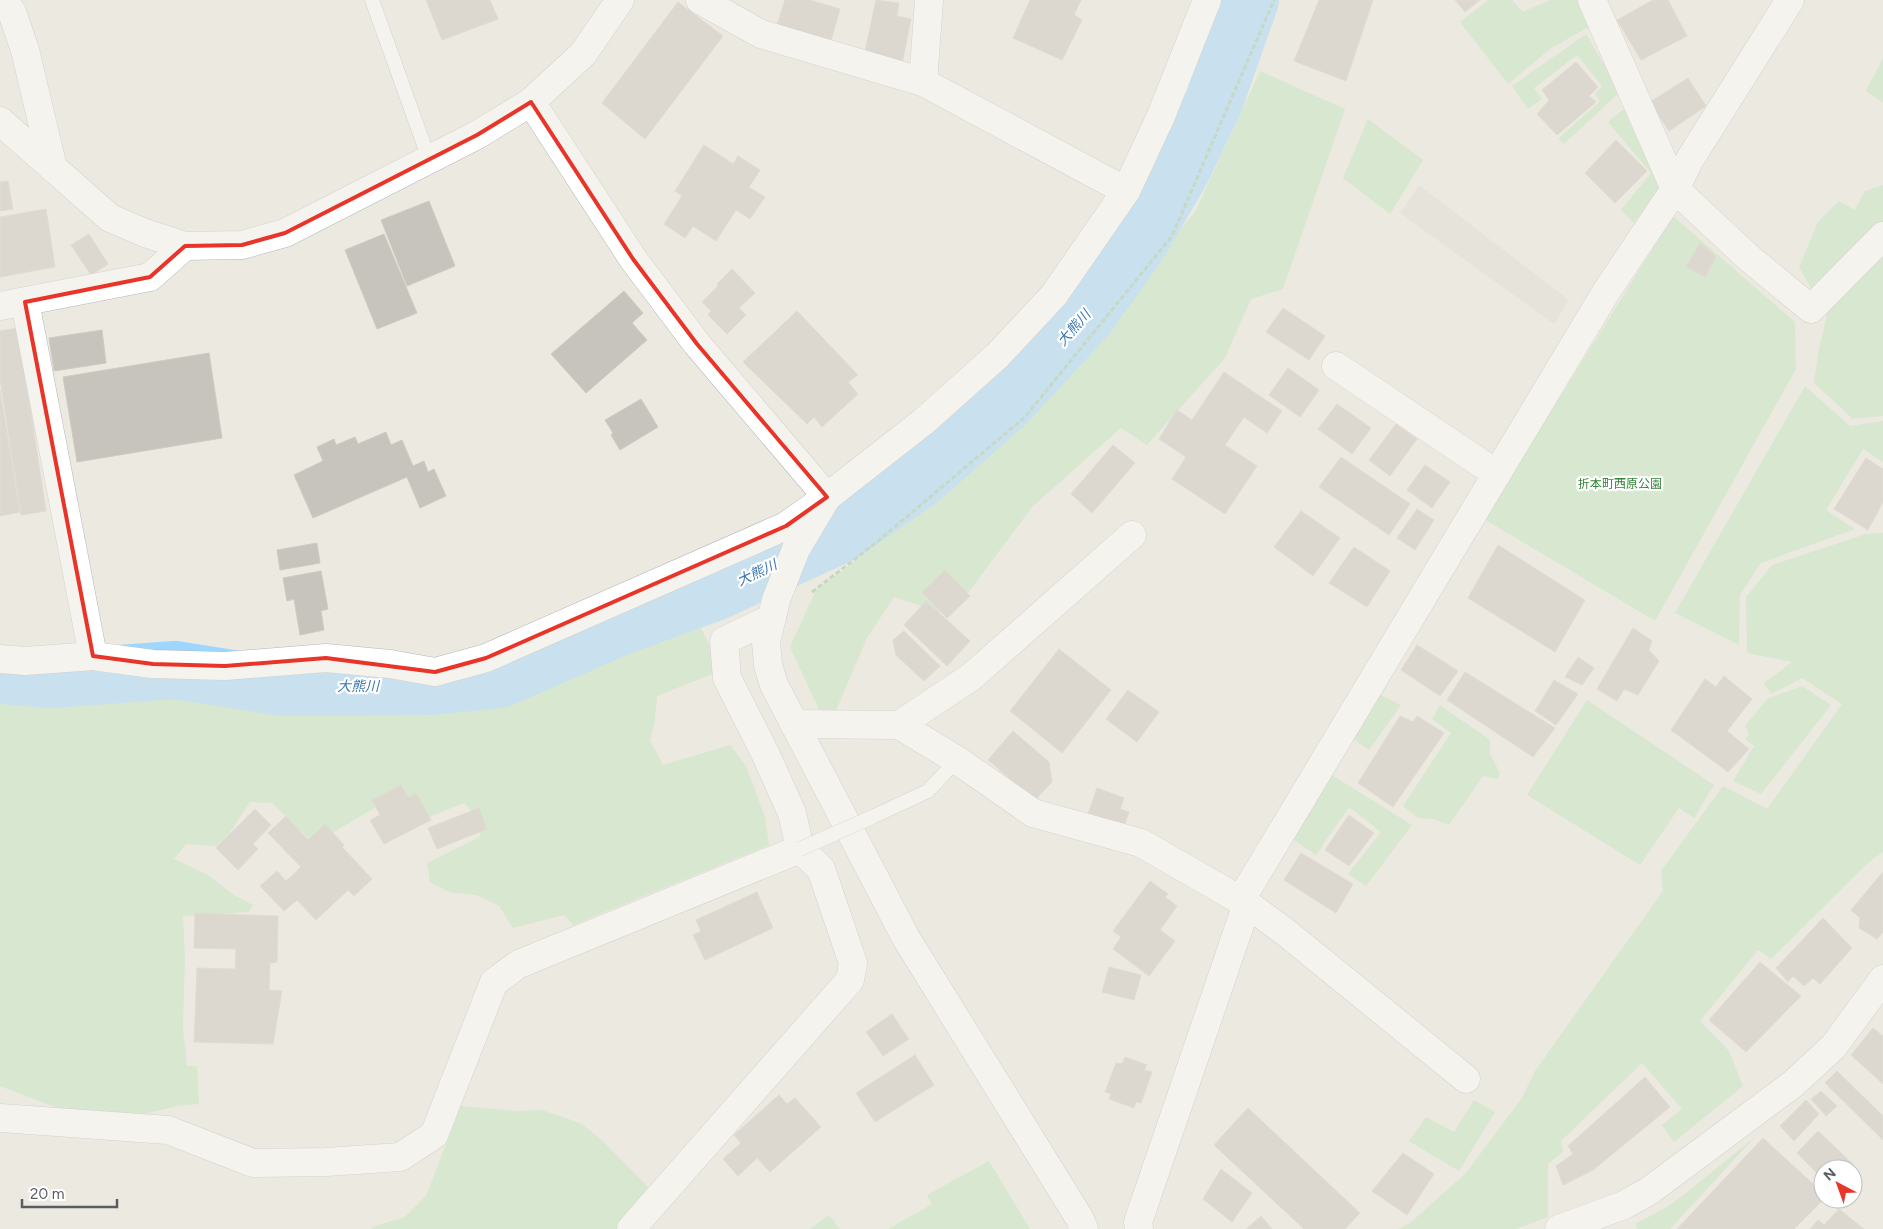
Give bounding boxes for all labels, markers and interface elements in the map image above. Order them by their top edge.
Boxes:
water label: 大熊川 [1054,305,1096,349]
park label: 折本町西原公園 [1578,477,1662,491]
water label: 大熊川 [734,556,781,590]
water label: 大熊川 [337,678,381,695]
north arrow [1813,1159,1863,1209]
text: N [1820,1165,1839,1185]
scale bar [22,1176,118,1208]
text: 20 m [30,1185,64,1203]

